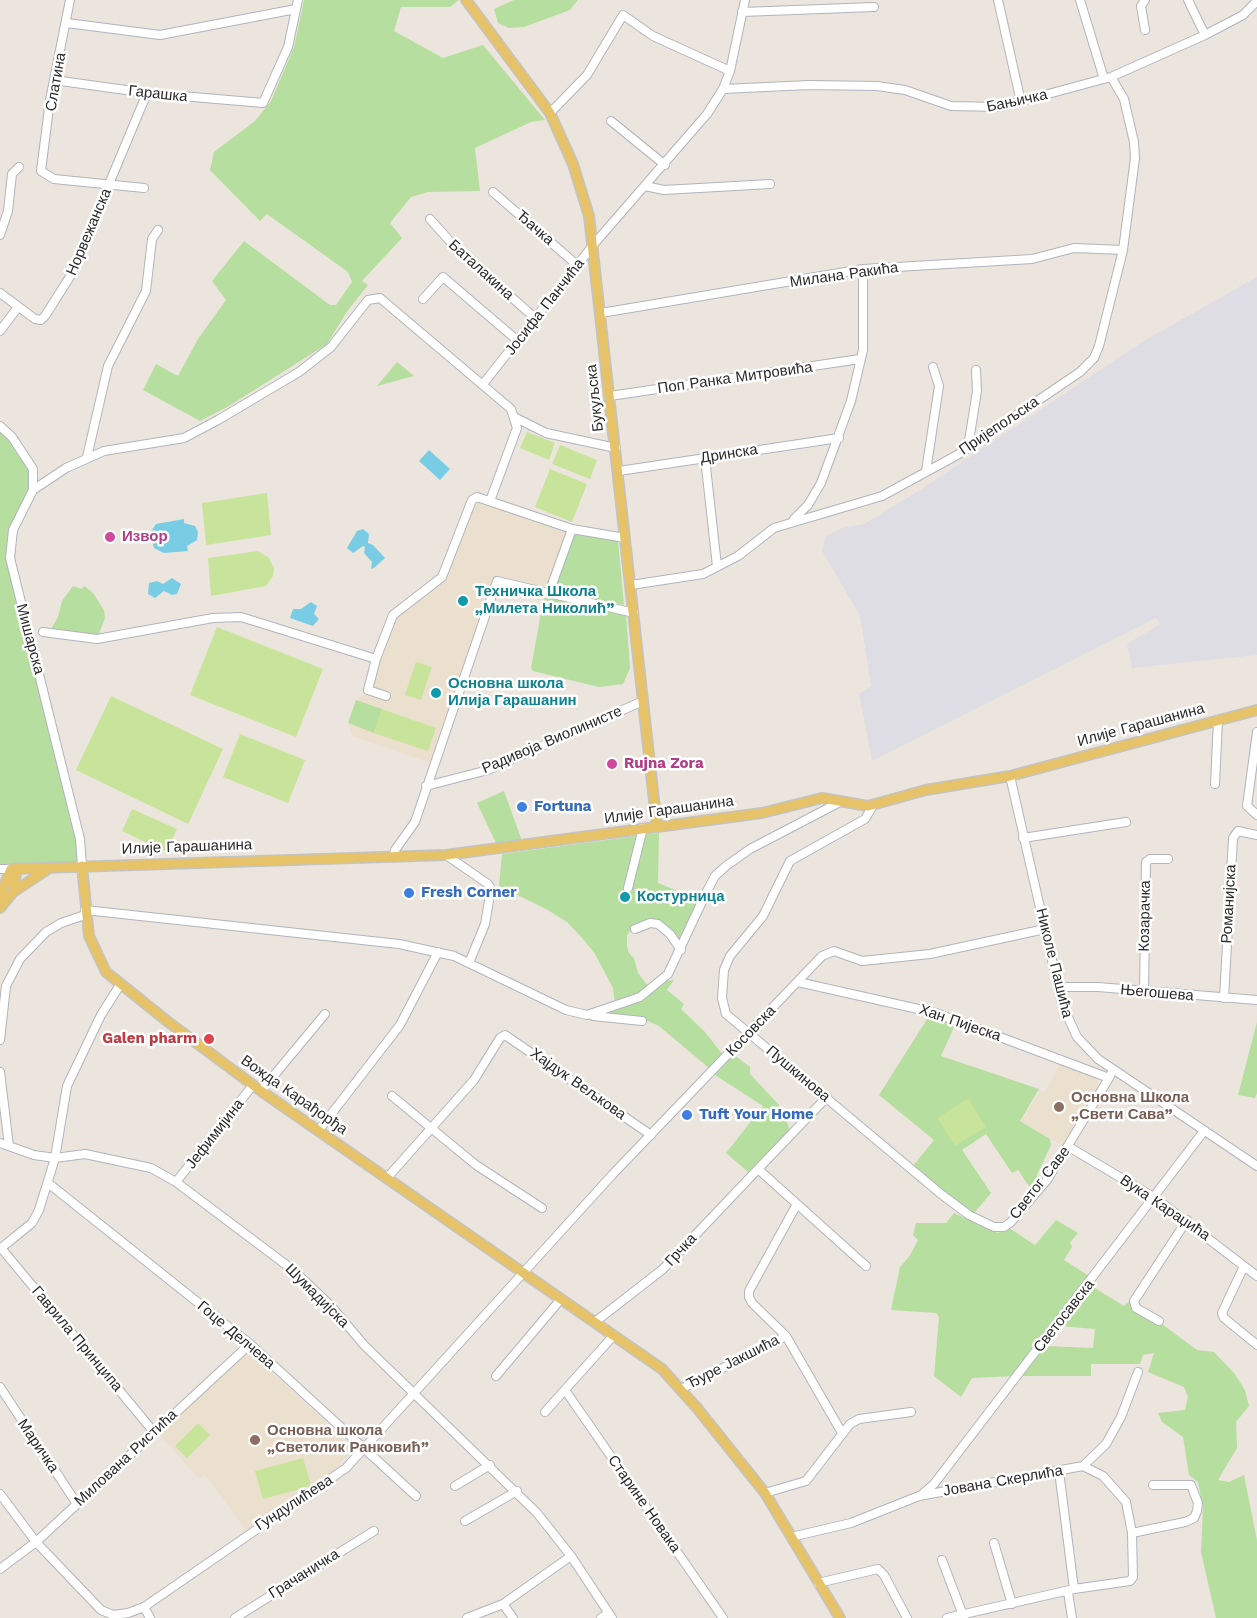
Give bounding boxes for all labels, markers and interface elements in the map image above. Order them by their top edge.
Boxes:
street label: Слатина [42,51,70,113]
street label: Гарашка [127,82,189,106]
street label: Бањичка [985,86,1049,116]
street label: Норвежанска [63,186,115,278]
street label: Ђачка [512,207,558,249]
street label: Баталакина [445,236,517,304]
street label: Јосифа Панчића [502,255,588,359]
street label: Милана Ракића [789,258,899,292]
street label: Поп Ранка Митровића [656,358,814,398]
street label: Букуљска [583,363,607,433]
street label: Пријепољска [956,393,1042,459]
street label: Дринска [699,441,759,467]
place label: Извор [122,528,168,546]
marker: Извор [103,530,117,544]
place label: Техничка Школа „Милета Николић” [475,583,614,618]
marker: Техничка Школа „Милета Николић” [456,594,470,608]
street label: Мишарска [12,602,48,676]
place label: Основна школа Илија Гарашанин [448,675,577,710]
marker: Основна школа Илија Гарашанин [429,686,443,700]
street label: Илије Гарашанина [1076,699,1206,751]
street label: Радивоја Виолинисте [479,702,625,778]
place label: Rujna Zora [624,755,704,773]
marker: Rujna Zora [605,757,619,771]
street label: Илије Гарашанина [603,792,735,828]
place label: Fortuna [534,798,592,816]
marker: Fortuna [515,800,529,814]
street label: Илије Гарашанина [121,836,253,858]
street label: Романијска [1218,864,1240,944]
street label: Козарачка [1135,880,1155,952]
place label: Fresh Corner [421,884,517,902]
marker: Fresh Corner [402,886,416,900]
place label: Костурница [637,888,725,906]
marker: Костурница [618,890,632,904]
street label: Николе Пашића [1032,906,1076,1020]
street label: Његошева [1120,981,1194,1005]
street label: Хан Пијеска [917,1001,1003,1045]
street label: Косовска [722,1002,780,1060]
place label: Galen pharm [102,1030,197,1048]
marker: Galen pharm [202,1032,216,1046]
street label: Пушкинова [762,1042,834,1106]
street label: Хајдук Вељкова [527,1044,629,1124]
street label: Вожда Карађорђа [237,1052,351,1138]
place label: Основна Школа „Свети Сава” [1071,1089,1189,1124]
street label: Јефимијина [182,1096,248,1172]
marker: Основна Школа „Свети Сава” [1052,1100,1066,1114]
place label: Tuft Your Home [699,1106,814,1124]
marker: Tuft Your Home [680,1108,694,1122]
street label: Светог Саве [1006,1143,1074,1223]
street label: Вука Караџића [1117,1171,1213,1245]
street label: Грчка [661,1230,701,1270]
street label: Шумадијска [281,1260,353,1332]
street label: Светосавска [1030,1276,1098,1356]
street label: Гаврила Принципа [28,1283,126,1395]
street label: Гоце Делчева [193,1297,279,1373]
street label: Ђуре Јакшића [684,1331,782,1393]
street label: Милована Ристића [71,1406,181,1510]
street label: Маричка [14,1416,62,1476]
place label: Основна школа „Светолик Ранковић” [267,1422,429,1457]
marker: Основна школа „Светолик Ранковић” [248,1433,262,1447]
street label: Старине Новака [604,1452,684,1556]
street label: Јована Скерлића [942,1462,1064,1500]
street label: Гундулићева [252,1471,336,1535]
street label: Грачаничка [266,1545,342,1603]

